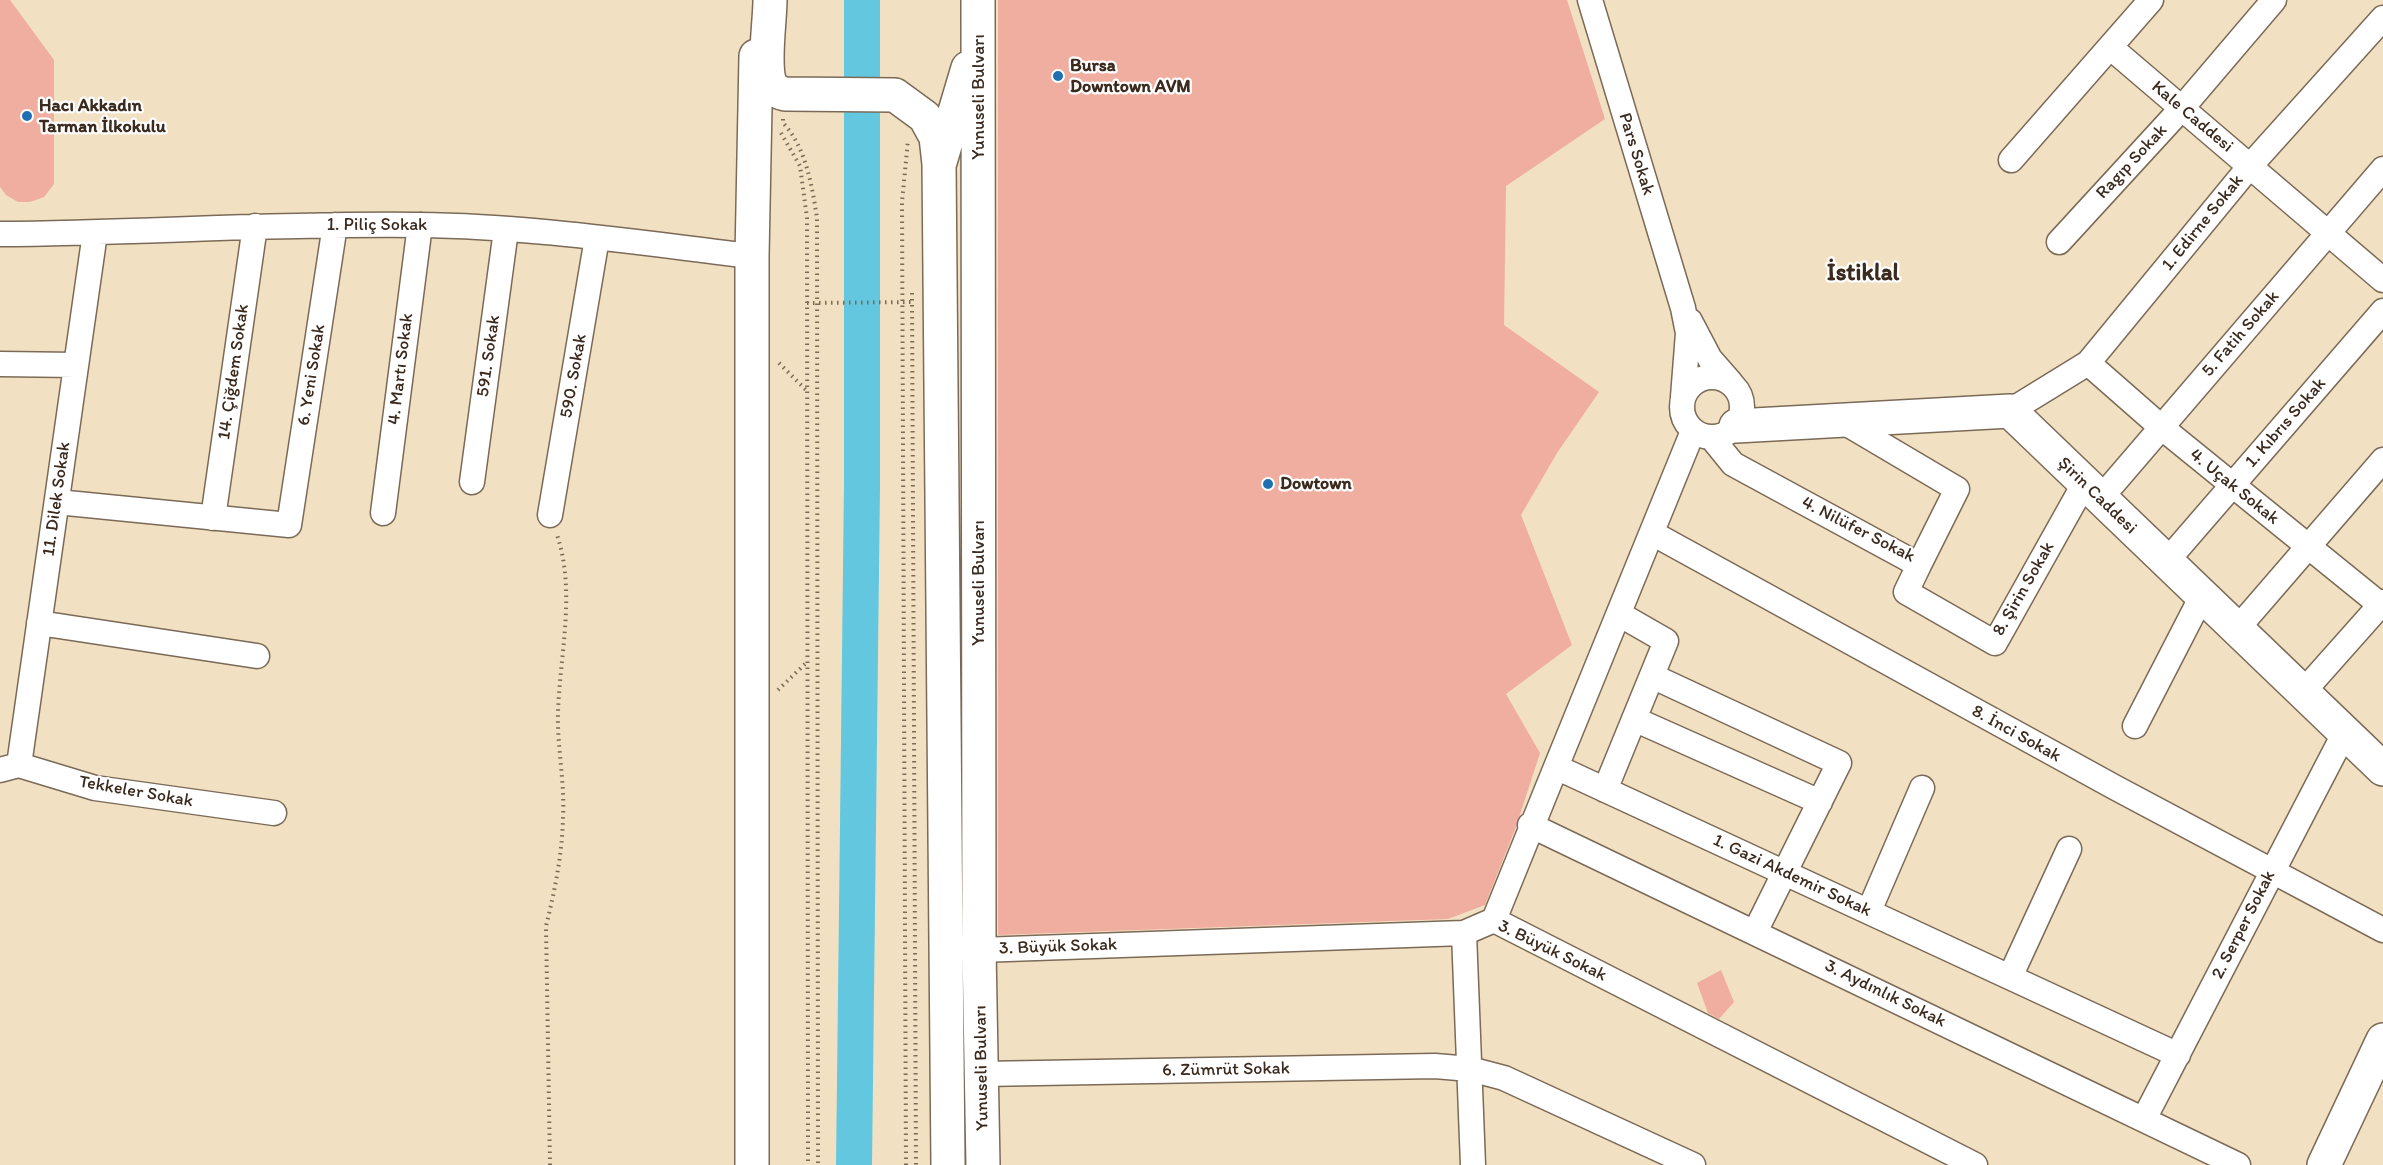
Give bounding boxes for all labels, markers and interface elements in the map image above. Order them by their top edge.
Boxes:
street label: Yunuseli Bulvarı [968,34,990,160]
place label: Bursa Downtown AVM [1070,55,1191,98]
marker: Bursa Downtown AVM [1051,69,1065,83]
street label: Kale Caddesi [2147,76,2237,158]
place label: Hacı Akkadın Tarman İlkokulu [39,95,166,138]
marker: Hacı Akkadın Tarman İlkokulu [20,109,34,123]
street label: Pars Sokak [1613,110,1659,198]
street label: Ragıp Sokak [2092,120,2172,204]
street label: 1. Edirne Sokak [2158,171,2248,275]
street label: 1. Piliç Sokak [327,214,427,236]
district label: İstiklal [1827,260,1899,288]
street label: 5. Fatih Sokak [2198,286,2284,382]
street label: 14. Çiğdem Sokak [214,303,254,441]
street label: 4. Martı Sokak [383,312,419,426]
street label: 591. Sokak [473,314,505,398]
street label: 6. Yeni Sokak [293,323,331,427]
street label: 590. Sokak [556,332,592,420]
street label: 1. Kıbrıs Sokak [2241,374,2331,472]
street label: 11. Dilek Sokak [38,440,76,558]
street label: 4. Uçak Sokak [2185,444,2283,530]
street label: Şirin Caddesi [2053,453,2141,539]
place label: Dowtown [1280,473,1352,495]
marker: Dowtown [1261,477,1275,491]
street label: 4. Nilüfer Sokak [1798,492,1918,568]
street label: Yunuseli Bulvarı [968,520,990,646]
street label: 8. Şirin Sokak [1988,538,2060,640]
street label: 8. İnci Sokak [1968,701,2064,767]
street label: Tekkeler Sokak [77,771,195,813]
street label: 1. Gazi Akdemir Sokak [1709,830,1875,922]
street label: 2. Serper Sokak [2207,867,2281,983]
street label: 3. Büyük Sokak [1494,915,1610,987]
street label: 3. Büyük Sokak [999,934,1117,960]
street label: 3. Aydınlık Sokak [1821,955,1949,1033]
street label: Yunuseli Bulvarı [970,1005,994,1131]
street label: 6. Zümrüt Sokak [1162,1058,1290,1082]

